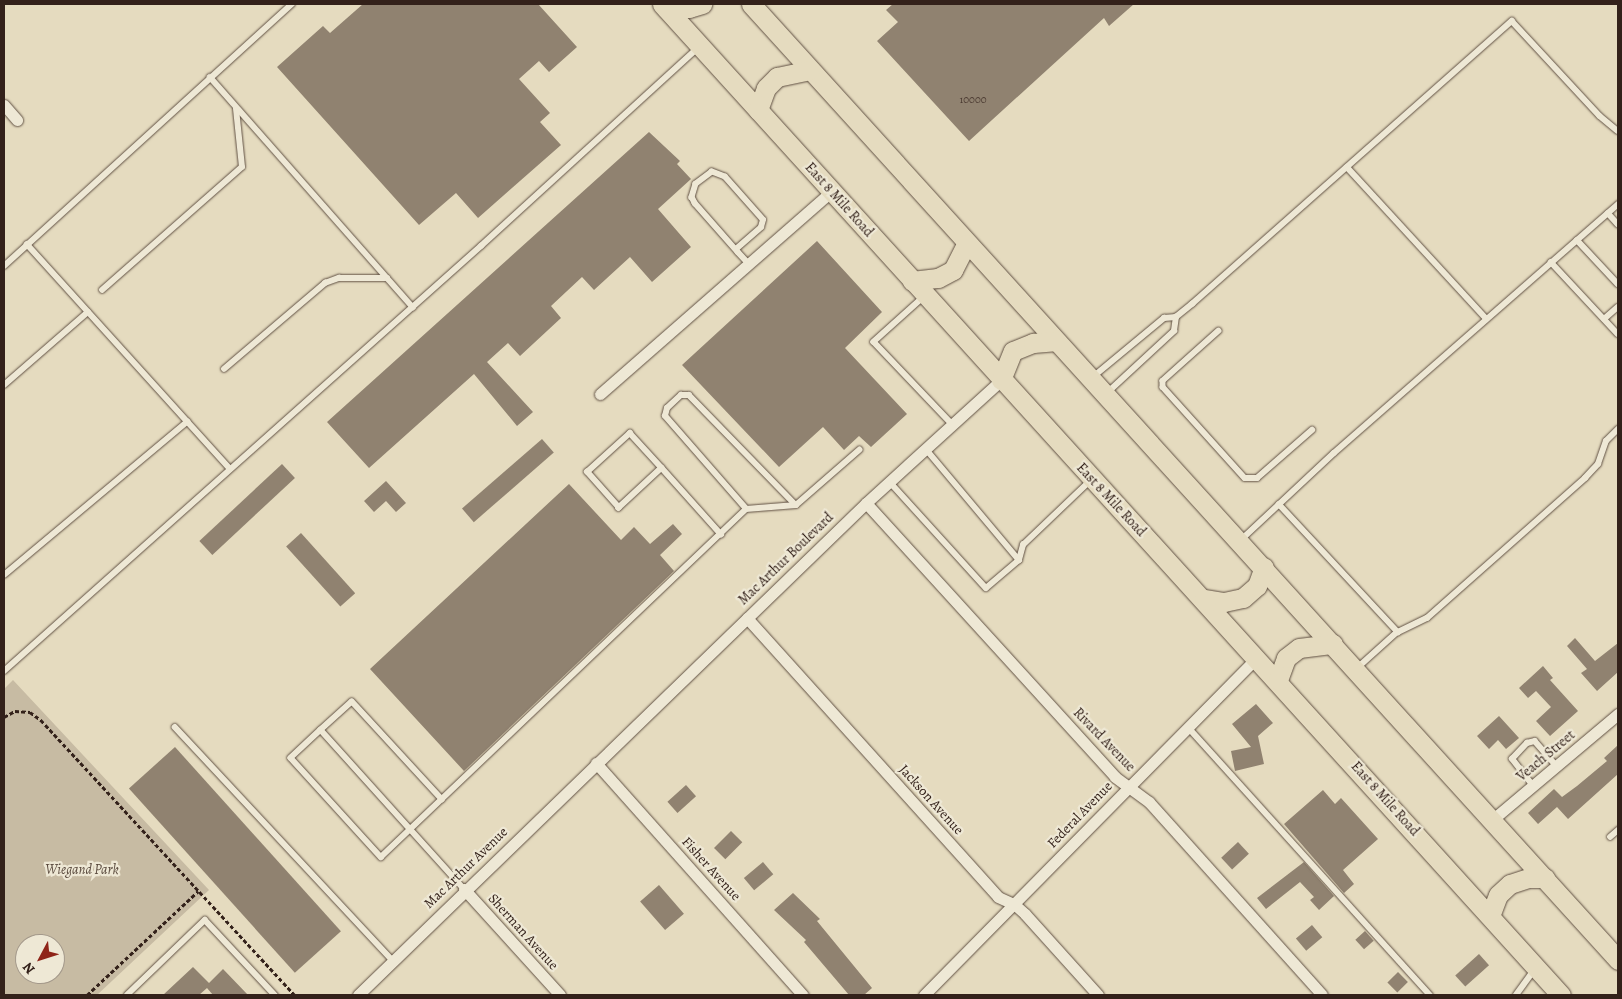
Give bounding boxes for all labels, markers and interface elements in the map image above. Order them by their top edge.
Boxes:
house number: 10000 [959,93,987,107]
street label: East 8 Mile Road [801,159,877,241]
street label: East 8 Mile Road [1073,460,1149,540]
street label: Mac Arthur Boulevard [735,509,837,609]
street label: Rivard Avenue [1069,705,1139,775]
street label: Veach Street [1513,727,1579,785]
street label: East 8 Mile Road [1347,758,1423,840]
street label: Jackson Avenue [895,762,967,838]
street label: Federal Avenue [1044,778,1116,852]
street label: Mac Arthur Avenue [421,824,511,912]
street label: Fisher Avenue [678,834,744,904]
park label: Wiegand Park [45,862,119,878]
street label: Sherman Avenue [484,890,562,974]
north arrow [15,934,65,984]
text: N [18,958,39,978]

